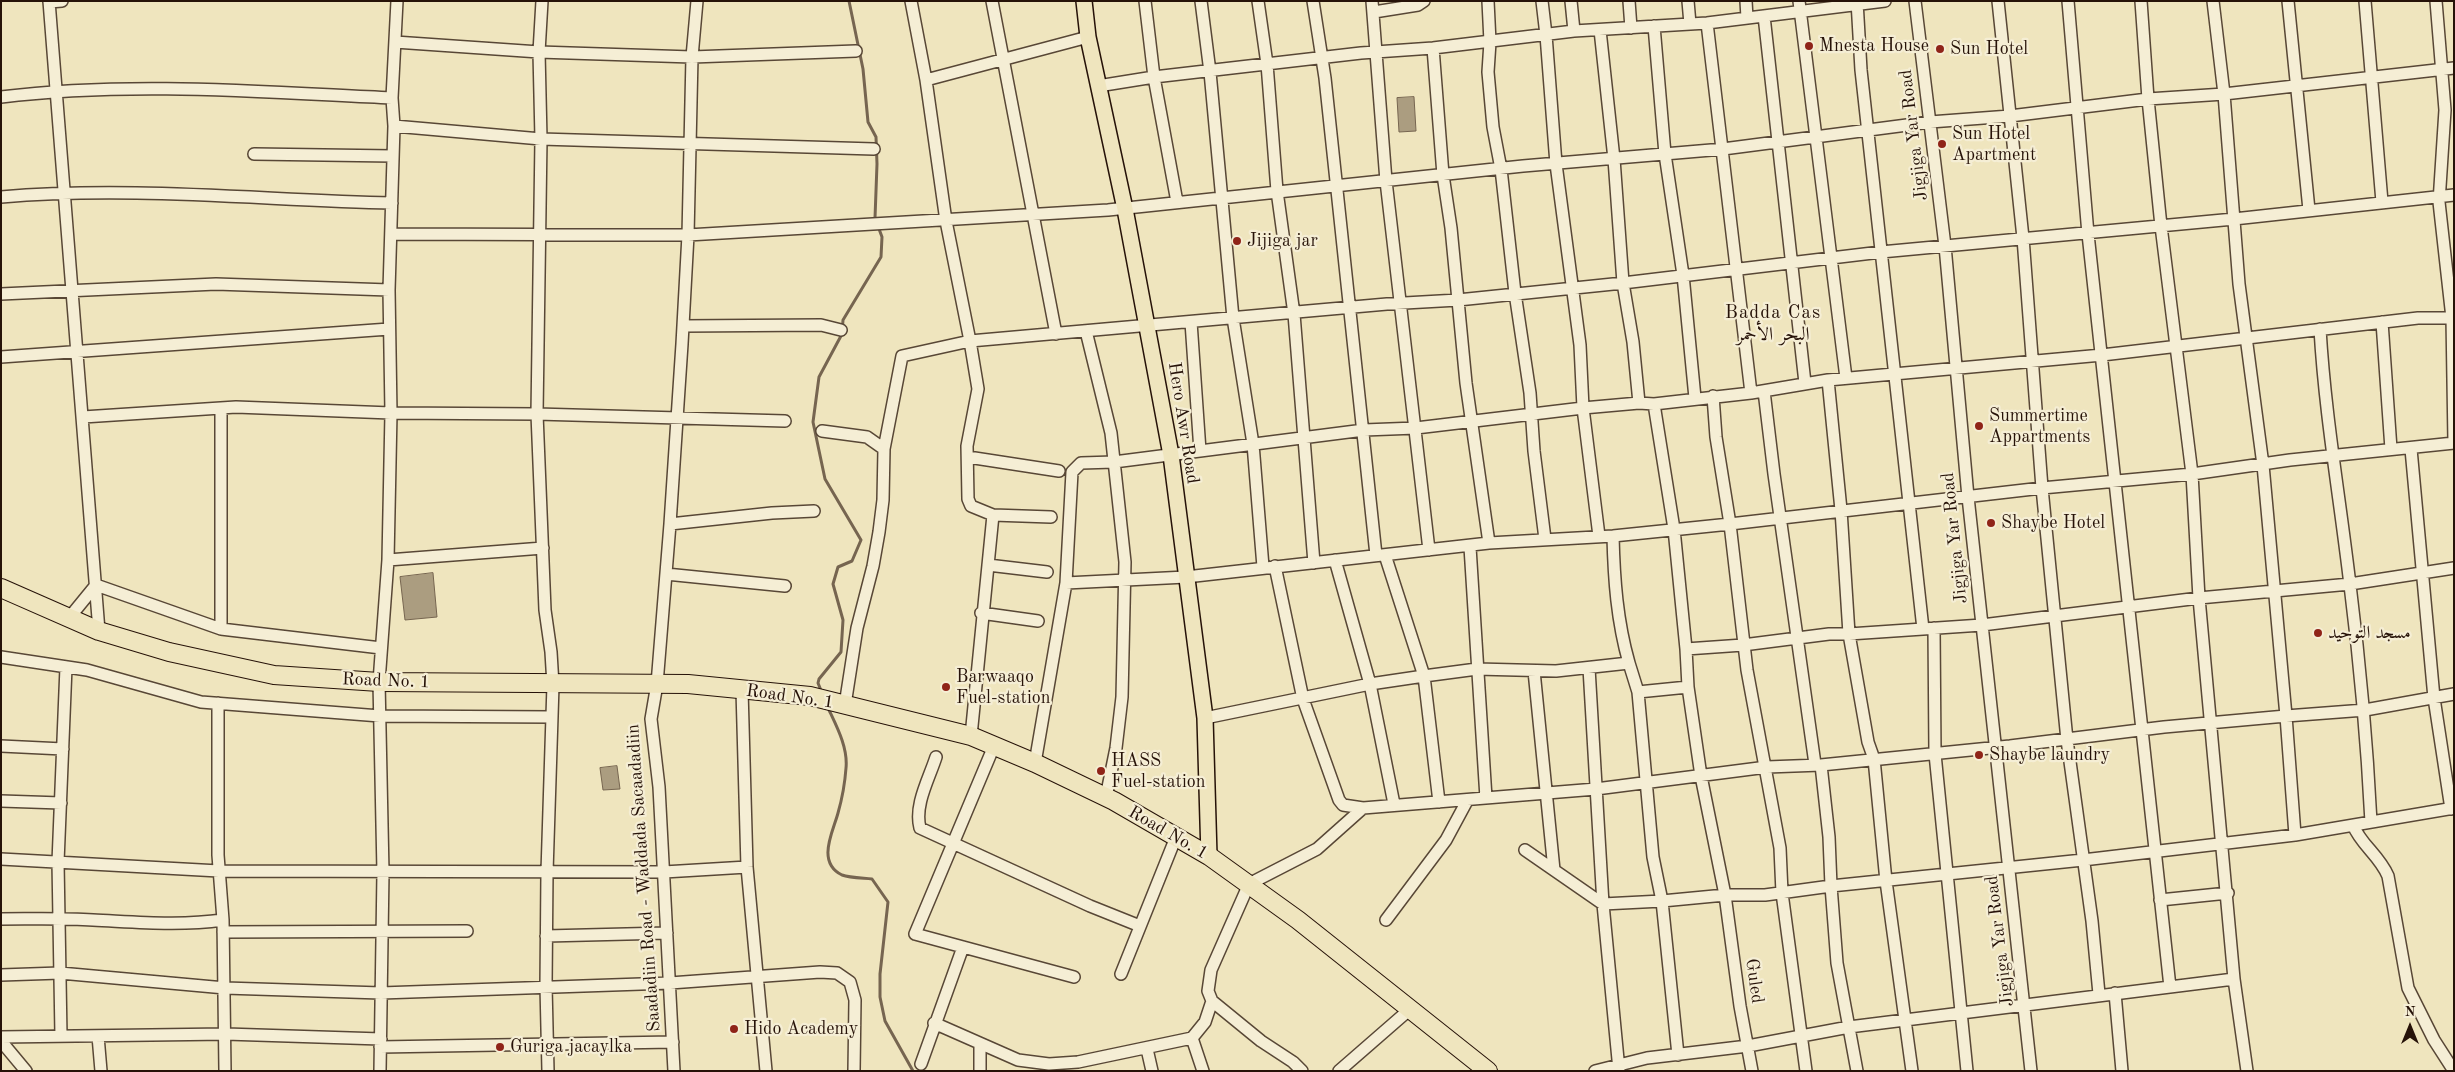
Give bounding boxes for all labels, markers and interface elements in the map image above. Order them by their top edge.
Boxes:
place label: Mnesta House [1819,35,1929,57]
place label: Sun Hotel [1950,38,2028,60]
marker: Mnesta House [1803,40,1815,52]
marker: Sun Hotel [1934,43,1946,55]
street label: Jigjiga Yar Road [1895,68,1933,202]
place label: Sun Hotel Apartment [1952,123,2036,166]
marker: Sun Hotel Apartment [1936,138,1948,150]
place label: Jijiga jar [1247,230,1318,252]
marker: Jijiga jar [1231,235,1243,247]
district label: Badda Cas البحر الأحمر [1724,302,1822,346]
street label: Hero Awr Road [1163,361,1203,485]
place label: Summertime Appartments [1989,405,2090,448]
marker: Summertime Appartments [1973,420,1985,432]
street label: Jigjiga Yar Road [1937,471,1973,605]
place label: Shaybe Hotel [2001,512,2105,534]
marker: Shaybe Hotel [1985,517,1997,529]
place label: مسجد التوحيد [2328,622,2411,644]
marker: مسجد التوحيد [2312,627,2324,639]
place label: Barwaaqo Fuel-station [956,666,1050,709]
street label: Road No. 1 [341,669,431,693]
street label: Road No. 1 [745,680,835,714]
marker: Barwaaqo Fuel-station [940,681,952,693]
street label: Saadadiin Road - Waddada Sacaadadiin [622,723,666,1033]
place label: Shaybe laundry [1989,744,2110,766]
marker: Shaybe laundry [1973,749,1985,761]
place label: HASS Fuel-station [1111,750,1205,792]
marker: HASS Fuel-station [1095,765,1107,777]
street label: Road No. 1 [1124,802,1212,864]
street label: Jigjiga Yar Road [1981,874,2019,1008]
street label: Guled [1740,957,1768,1005]
north arrow [2385,1002,2435,1052]
text: N [2405,1005,2415,1019]
place label: Hido Academy [744,1018,858,1040]
marker: Hido Academy [728,1023,740,1035]
place label: Guriga jacaylka [510,1036,632,1058]
marker: Guriga jacaylka [494,1041,506,1053]

